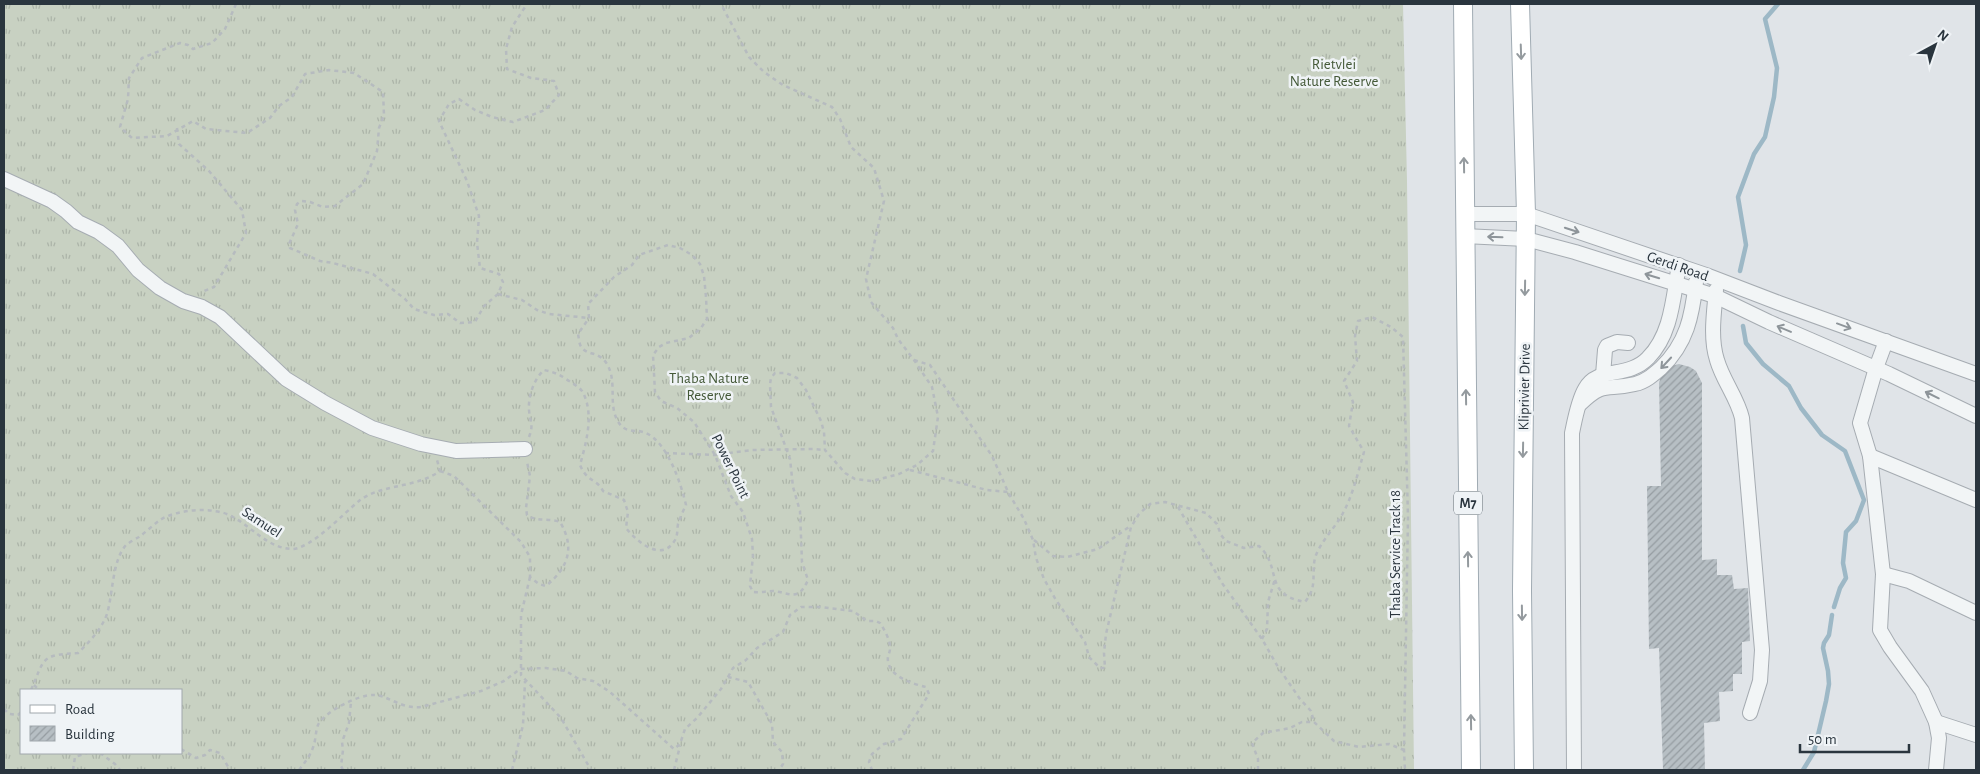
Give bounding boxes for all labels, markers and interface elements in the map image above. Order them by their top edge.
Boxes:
north arrow [1910,20,1960,70]
text: N [1934,27,1951,44]
one-way arrow [1516,44,1526,60]
park label: Rietvlei Nature Reserve [1290,57,1378,89]
one-way arrow [1460,158,1469,174]
one-way arrow [1564,226,1579,235]
one-way arrow [1487,232,1504,242]
street label: Gerdi Road [1645,249,1711,284]
one-way arrow [1645,271,1660,280]
one-way arrow [1520,280,1530,296]
one-way arrow [1836,322,1852,331]
one-way arrow [1777,323,1792,333]
street label: Kliprivier Drive [1516,343,1533,431]
one-way arrow [1660,356,1672,369]
park label: Thaba Nature Reserve [669,371,749,403]
one-way arrow [1461,389,1471,405]
one-way arrow [1925,390,1940,400]
street label: Power Point [709,432,753,501]
one-way arrow [1518,442,1528,458]
street label: Thaba Service Track 18 [1388,490,1403,618]
road number: M7 [1454,492,1482,514]
street label: Samuel [239,504,284,541]
one-way arrow [1464,551,1473,567]
one-way arrow [1517,604,1527,621]
legend [20,689,182,754]
text: Road [65,702,95,717]
one-way arrow [1466,714,1476,730]
scale bar [1800,722,1909,754]
text: Building [65,727,115,742]
text: 50 m [1808,732,1837,747]

